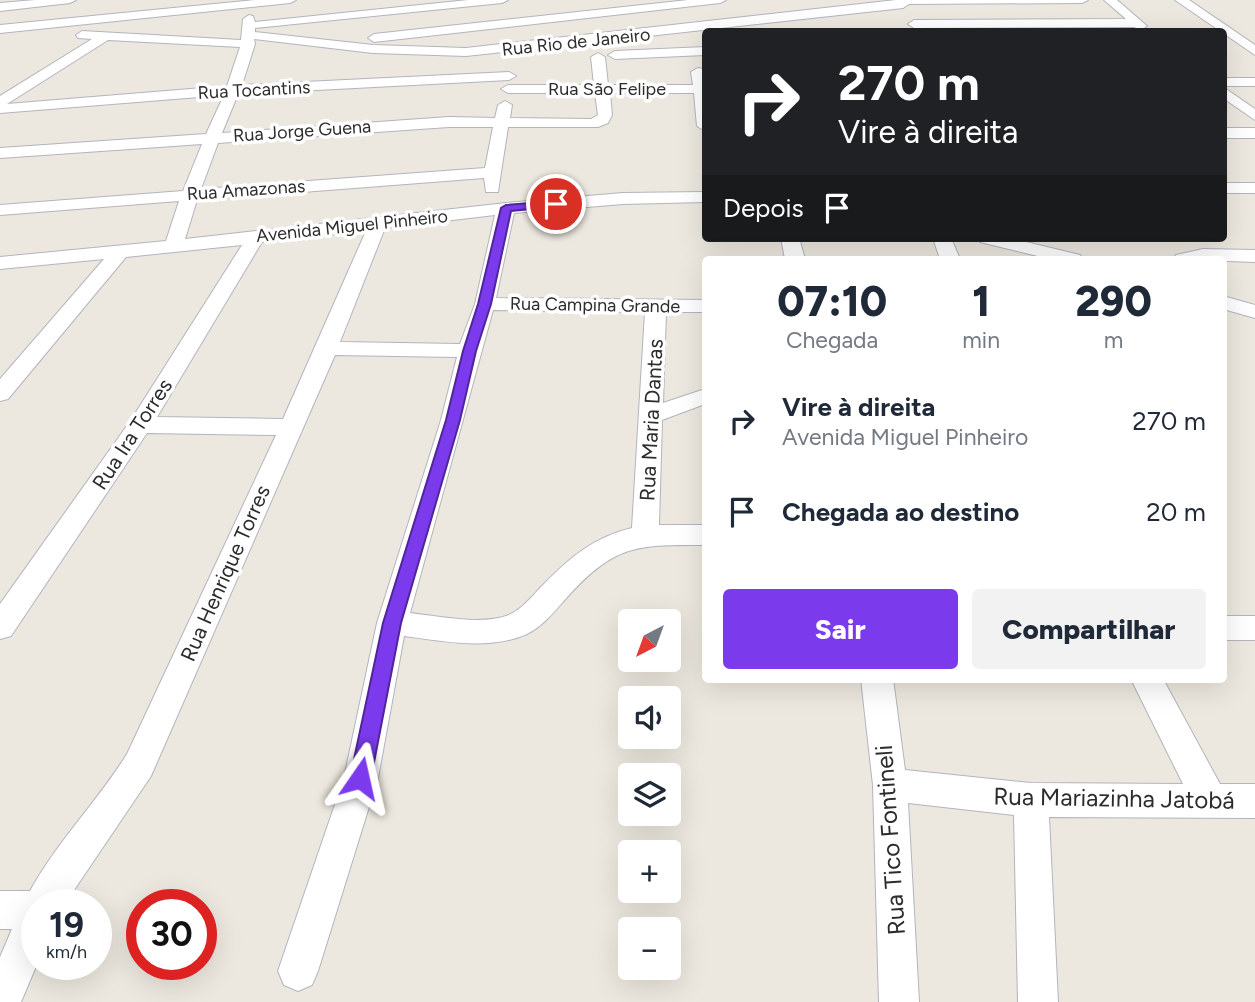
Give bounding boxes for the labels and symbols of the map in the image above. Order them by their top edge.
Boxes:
street label: Rua Rio de Janeiro [501,23,651,61]
street label: Rua Tocantins [197,76,311,104]
street label: Rua São Felipe [548,78,666,100]
street label: Rua Jorge Guena [232,115,372,147]
pin [526,174,586,234]
street label: Rua Amazonas [186,175,306,205]
street label: Avenida Miguel Pinheiro [255,205,449,247]
street label: Rua Campina Grande [510,293,680,317]
street label: Rua Maria Dantas [634,338,668,502]
street label: Rua Ira Torres [87,374,177,494]
street label: Rua Henrique Torres [175,481,275,665]
north arrow [618,609,681,672]
position arrow [323,741,397,815]
street label: Rua Tico Fontineli [869,744,911,936]
street label: Rua Mariazinha Jatobá [993,781,1235,815]
speed limit sign: 30 [126,889,217,980]

